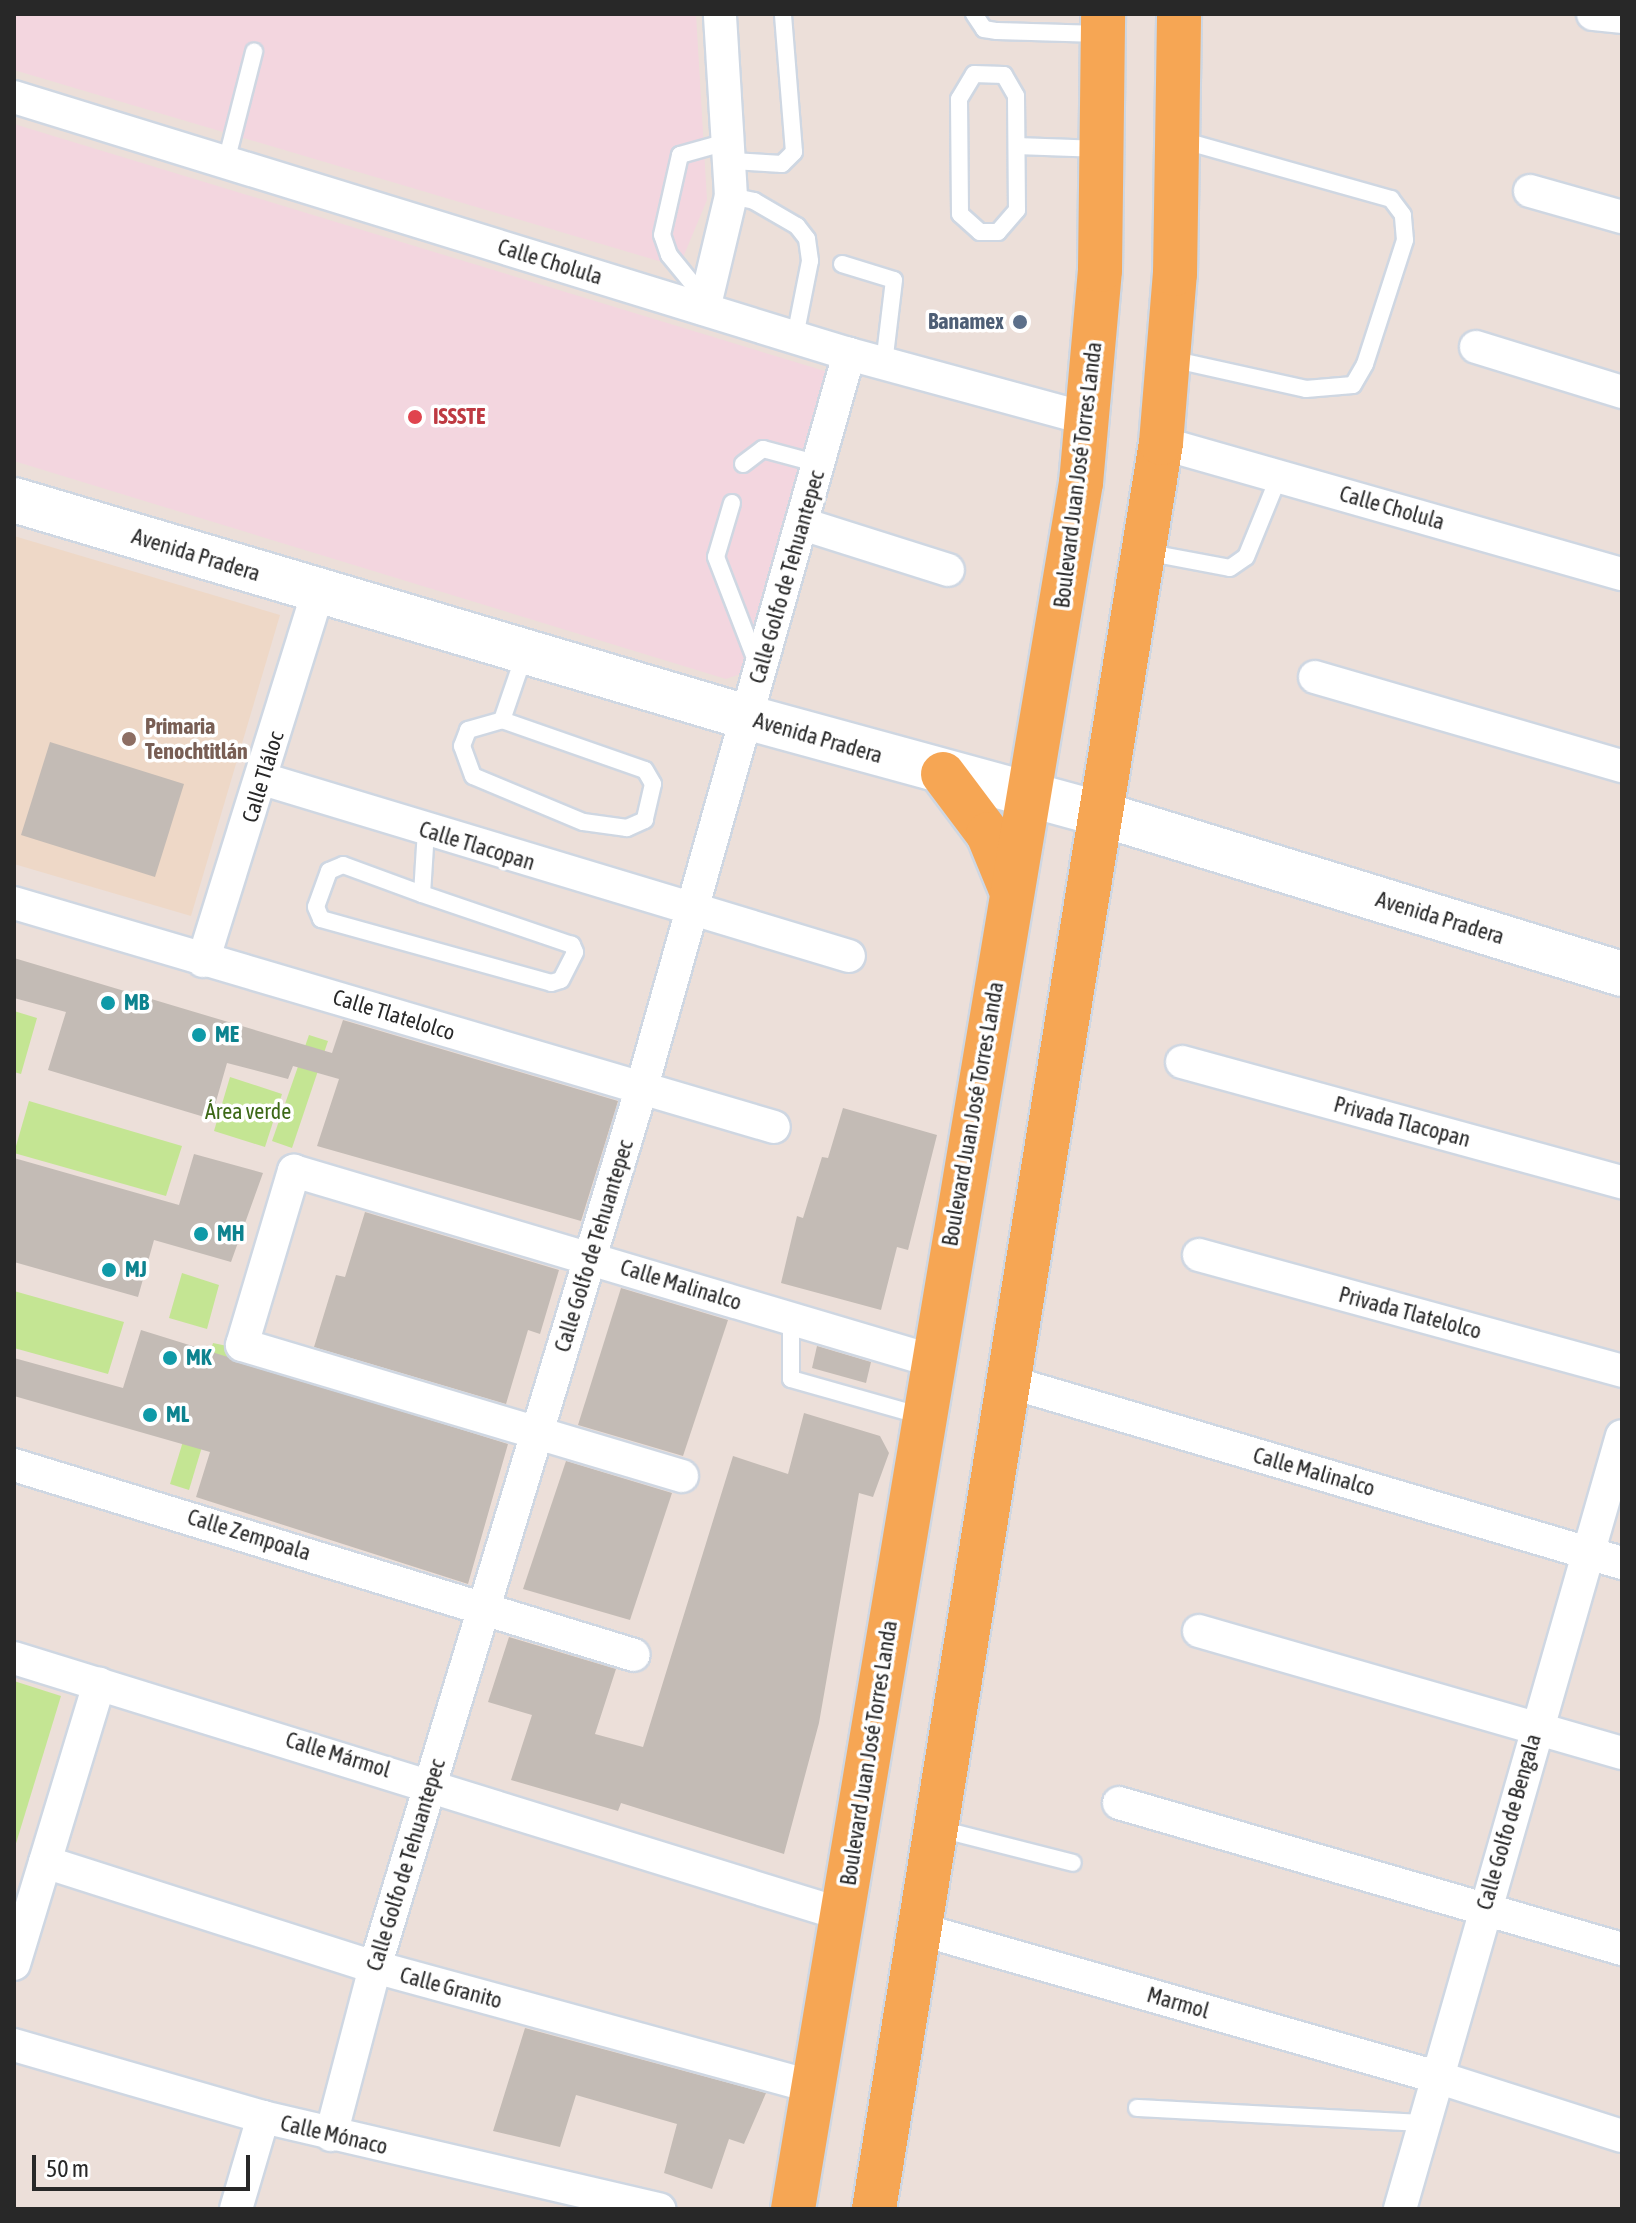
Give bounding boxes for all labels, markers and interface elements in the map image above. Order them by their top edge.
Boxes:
street label: Calle Cholula [495,234,605,290]
place label: Banamex [928,309,1004,335]
marker: Banamex [1011,313,1029,331]
street label: Boulevard Juan José Torres Landa [1049,340,1107,610]
place label: ISSSTE [433,404,485,430]
marker: ISSSTE [404,406,426,428]
street label: Calle Golfo de Tehuantepec [744,467,830,687]
street label: Calle Cholula [1336,480,1448,536]
street label: Avenida Pradera [129,523,263,587]
street label: Avenida Pradera [751,707,885,769]
place label: Primaria Tenochtitlán [145,713,248,764]
street label: Calle Tláloc [237,728,289,826]
marker: Primaria Tenochtitlán [120,730,138,748]
street label: Calle Tlacopan [416,816,538,876]
street label: Avenida Pradera [1373,886,1507,950]
street label: Boulevard Juan José Torres Landa [937,980,1009,1248]
street label: Calle Tlatelolco [330,984,458,1046]
place label: MB [124,990,149,1016]
marker: MB [99,994,117,1012]
place label: ME [215,1022,239,1048]
marker: ME [190,1026,208,1044]
street label: Privada Tlacopan [1331,1091,1473,1153]
park label: Área verde [205,1099,291,1125]
street label: Calle Golfo de Tehuantepec [549,1137,639,1355]
place label: MH [217,1221,245,1247]
marker: MH [192,1225,210,1243]
street label: Calle Malinalco [617,1254,745,1316]
place label: MJ [125,1257,147,1283]
marker: MJ [100,1261,118,1279]
street label: Privada Tlatelolco [1336,1281,1484,1345]
place label: MK [186,1345,212,1371]
marker: MK [161,1349,179,1367]
place label: ML [166,1402,189,1428]
marker: ML [141,1406,159,1424]
street label: Calle Malinalco [1250,1442,1378,1502]
street label: Calle Zempoala [184,1504,314,1566]
street label: Boulevard Juan José Torres Landa [835,1619,903,1887]
street label: Calle Mármol [282,1727,394,1783]
street label: Calle Golfo de Bengala [1471,1731,1547,1913]
street label: Calle Golfo de Tehuantepec [361,1756,451,1974]
street label: Calle Granito [397,1962,505,2014]
street label: Marmol [1144,1982,1212,2024]
street label: Calle Mónaco [278,2110,390,2160]
scale bar [36,2139,254,2189]
text: 50 m [46,2155,89,2182]

